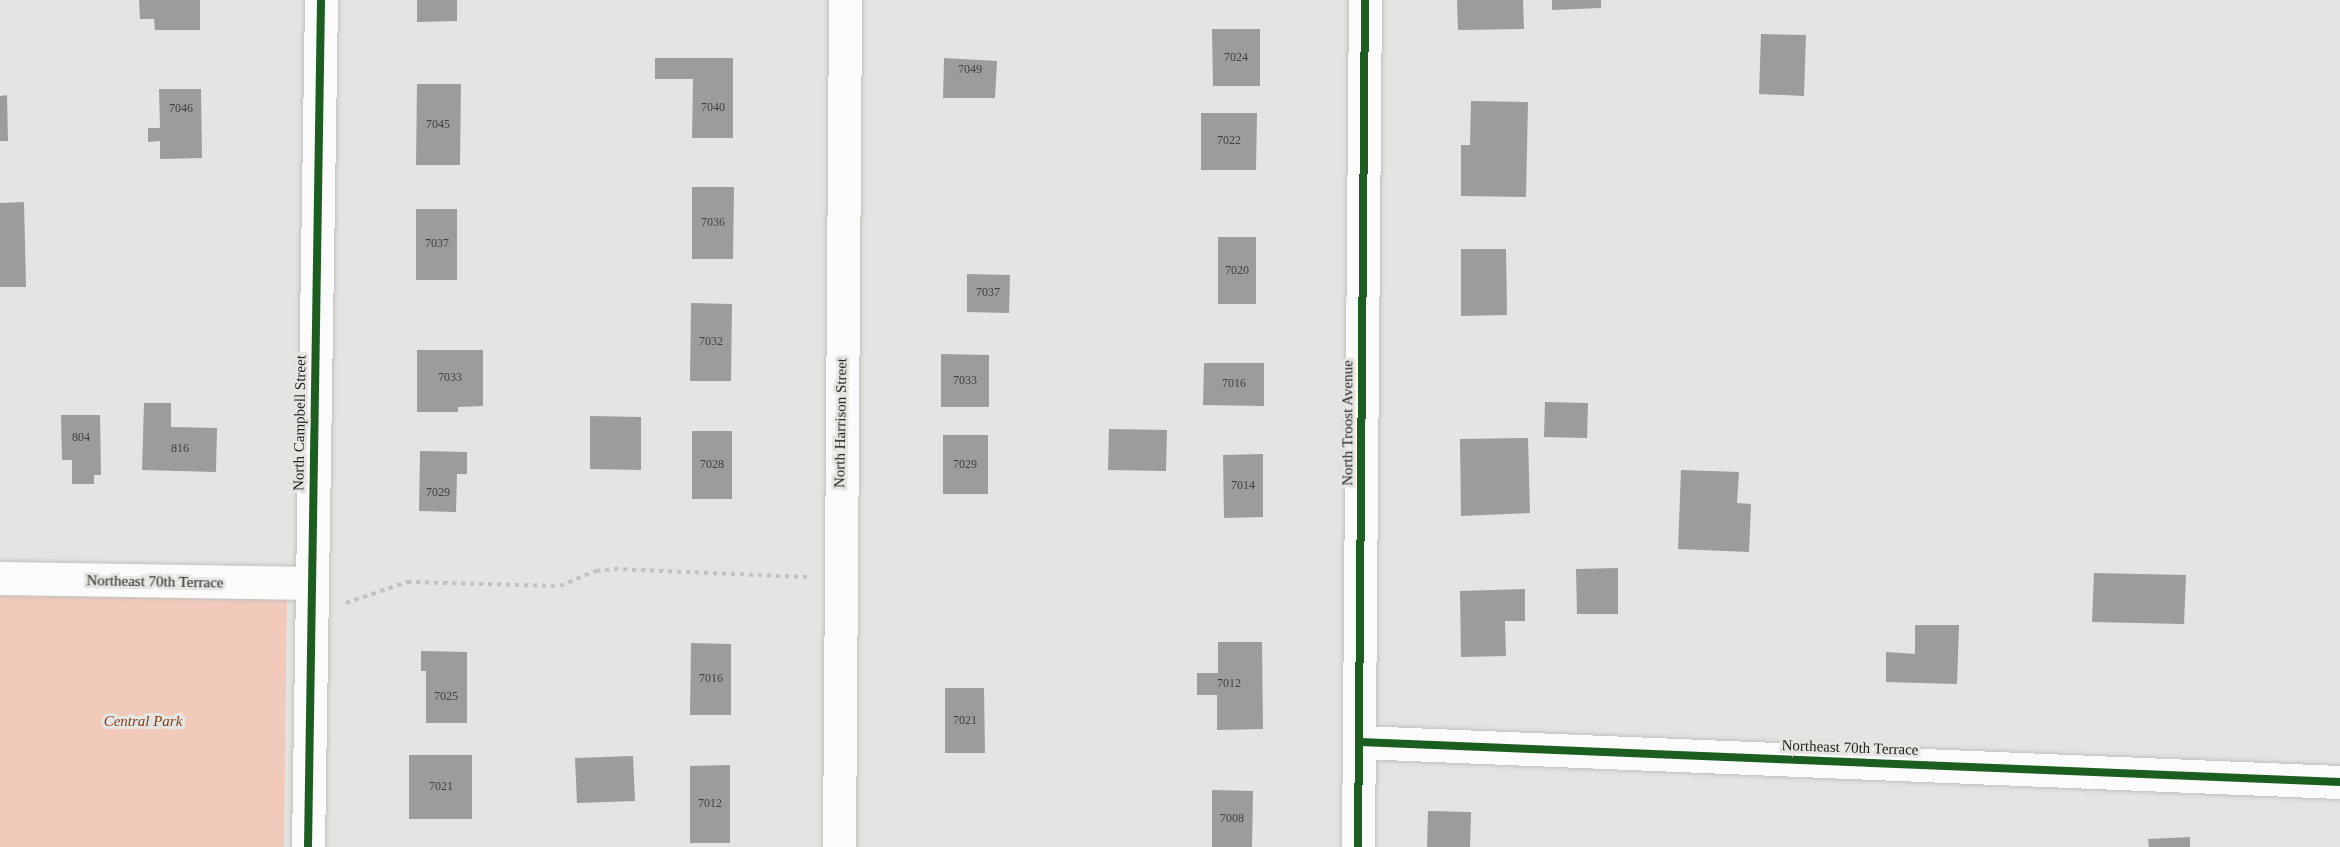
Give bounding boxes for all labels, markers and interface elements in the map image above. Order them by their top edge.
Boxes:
house number: 7024 [1224,51,1248,65]
house number: 7049 [958,63,982,77]
house number: 7040 [701,101,725,115]
house number: 7046 [169,102,193,116]
house number: 7045 [426,118,450,132]
house number: 7022 [1217,134,1241,148]
house number: 7036 [701,216,725,230]
house number: 7037 [425,237,449,251]
house number: 7020 [1225,264,1249,278]
house number: 7037 [976,286,1000,300]
house number: 7032 [699,335,723,349]
street label: North Campbell Street [290,355,310,491]
street label: North Harrison Street [831,358,851,488]
street label: North Troost Avenue [1339,360,1357,486]
house number: 7033 [438,371,462,385]
house number: 7033 [953,374,977,388]
house number: 7016 [1222,377,1246,391]
house number: 804 [72,431,90,445]
house number: 816 [171,442,189,456]
house number: 7028 [700,458,724,472]
house number: 7029 [953,458,977,472]
house number: 7014 [1231,479,1255,493]
house number: 7029 [426,486,450,500]
street label: Northeast 70th Terrace [86,572,224,592]
house number: 7016 [699,672,723,686]
house number: 7012 [1217,677,1241,691]
house number: 7025 [434,690,458,704]
park label: Central Park [104,713,182,731]
house number: 7021 [953,714,977,728]
street label: Northeast 70th Terrace [1781,737,1919,759]
house number: 7021 [429,780,453,794]
house number: 7012 [698,797,722,811]
house number: 7008 [1220,812,1244,826]

